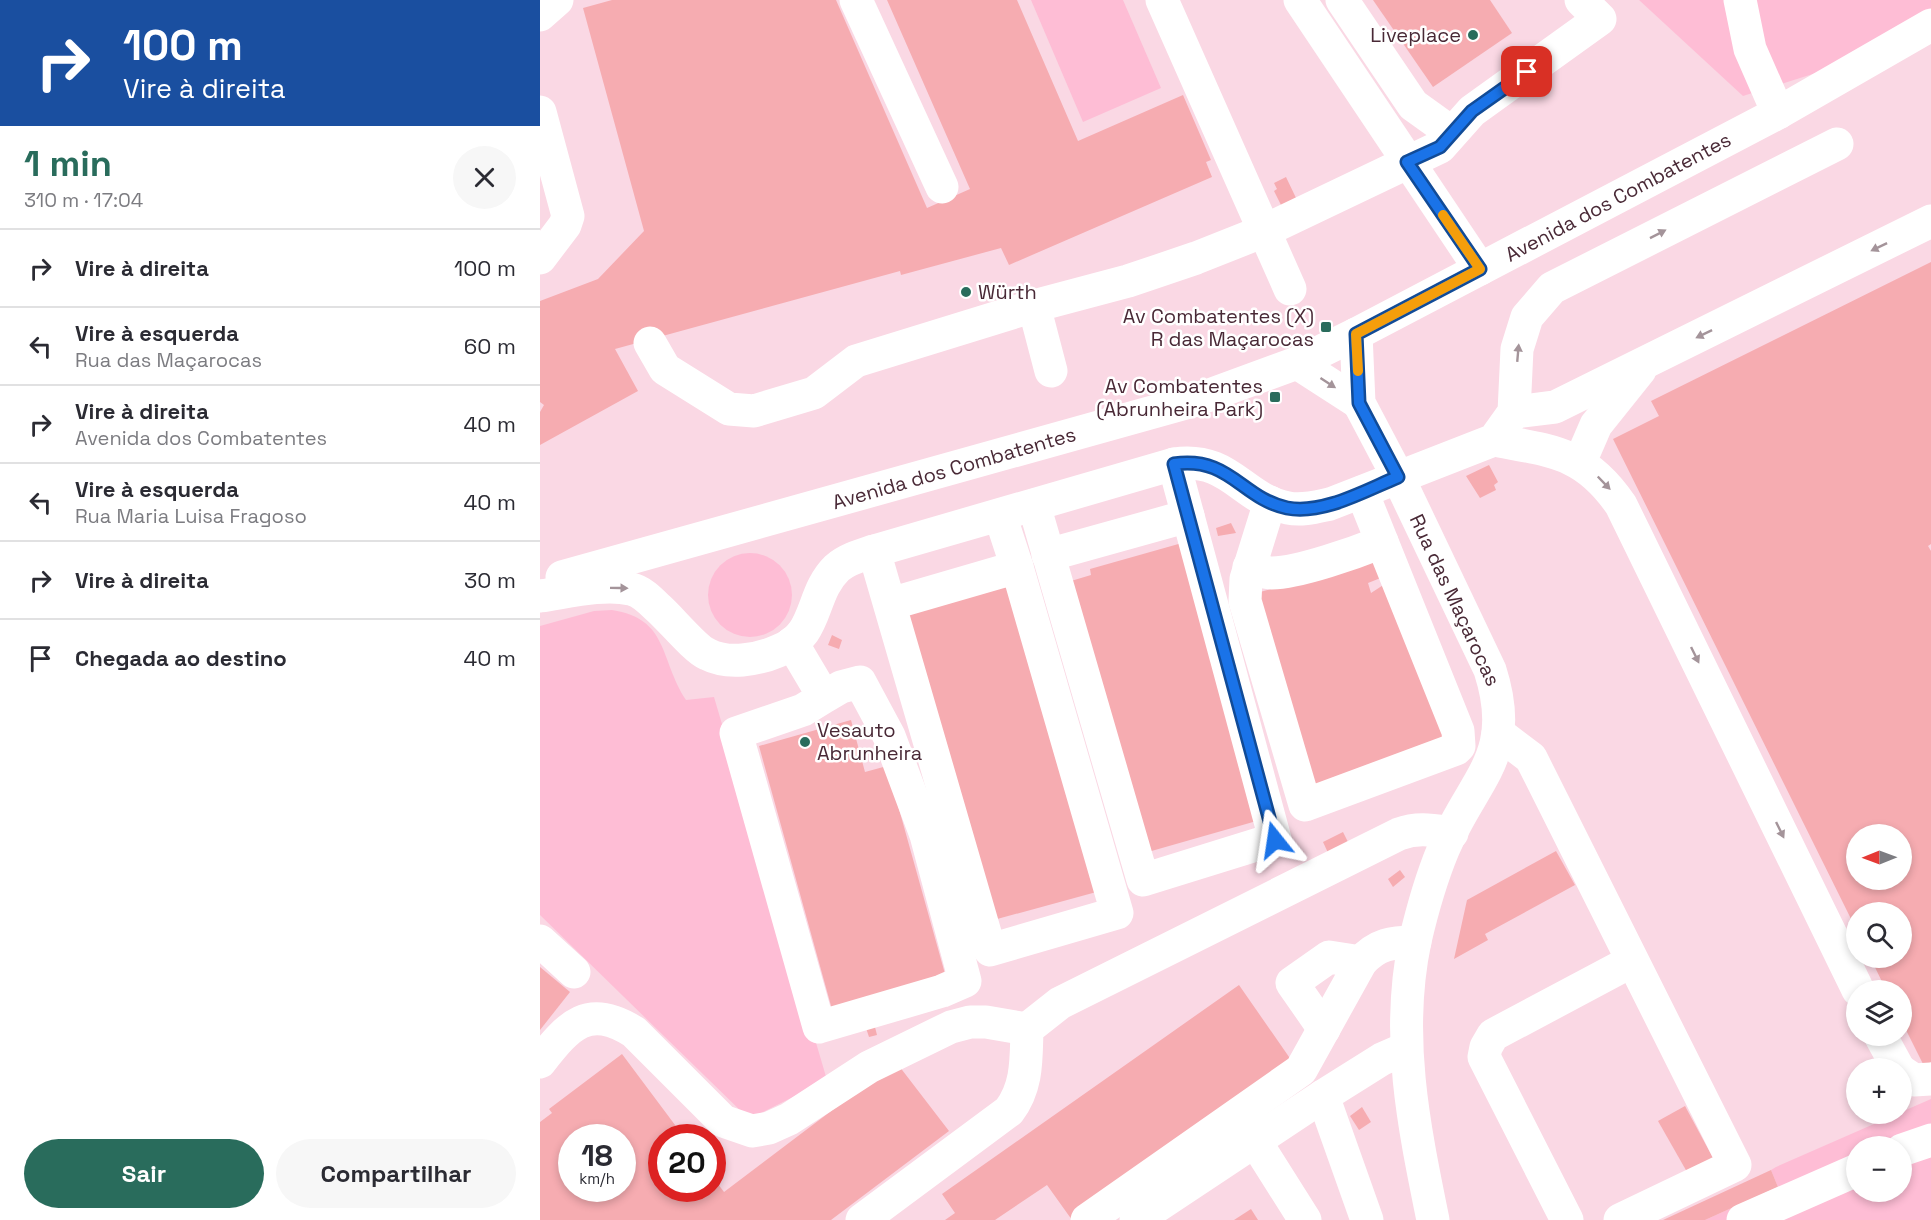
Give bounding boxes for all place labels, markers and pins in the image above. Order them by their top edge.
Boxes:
place label: Liveplace [1370,22,1461,48]
marker: Liveplace [1466,28,1480,42]
pin [1501,46,1552,97]
place label: Würth [978,279,1037,305]
marker: Würth [959,285,973,299]
place label: Av Combatentes (X) R das Maçarocas [1123,303,1314,352]
marker: Av Combatentes (X) R das Maçarocas [1319,320,1333,334]
place label: Av Combatentes (Abrunheira Park) [1096,373,1263,422]
marker: Av Combatentes (Abrunheira Park) [1268,390,1282,404]
place label: Vesauto Abrunheira [817,717,922,766]
marker: Vesauto Abrunheira [798,735,812,749]

